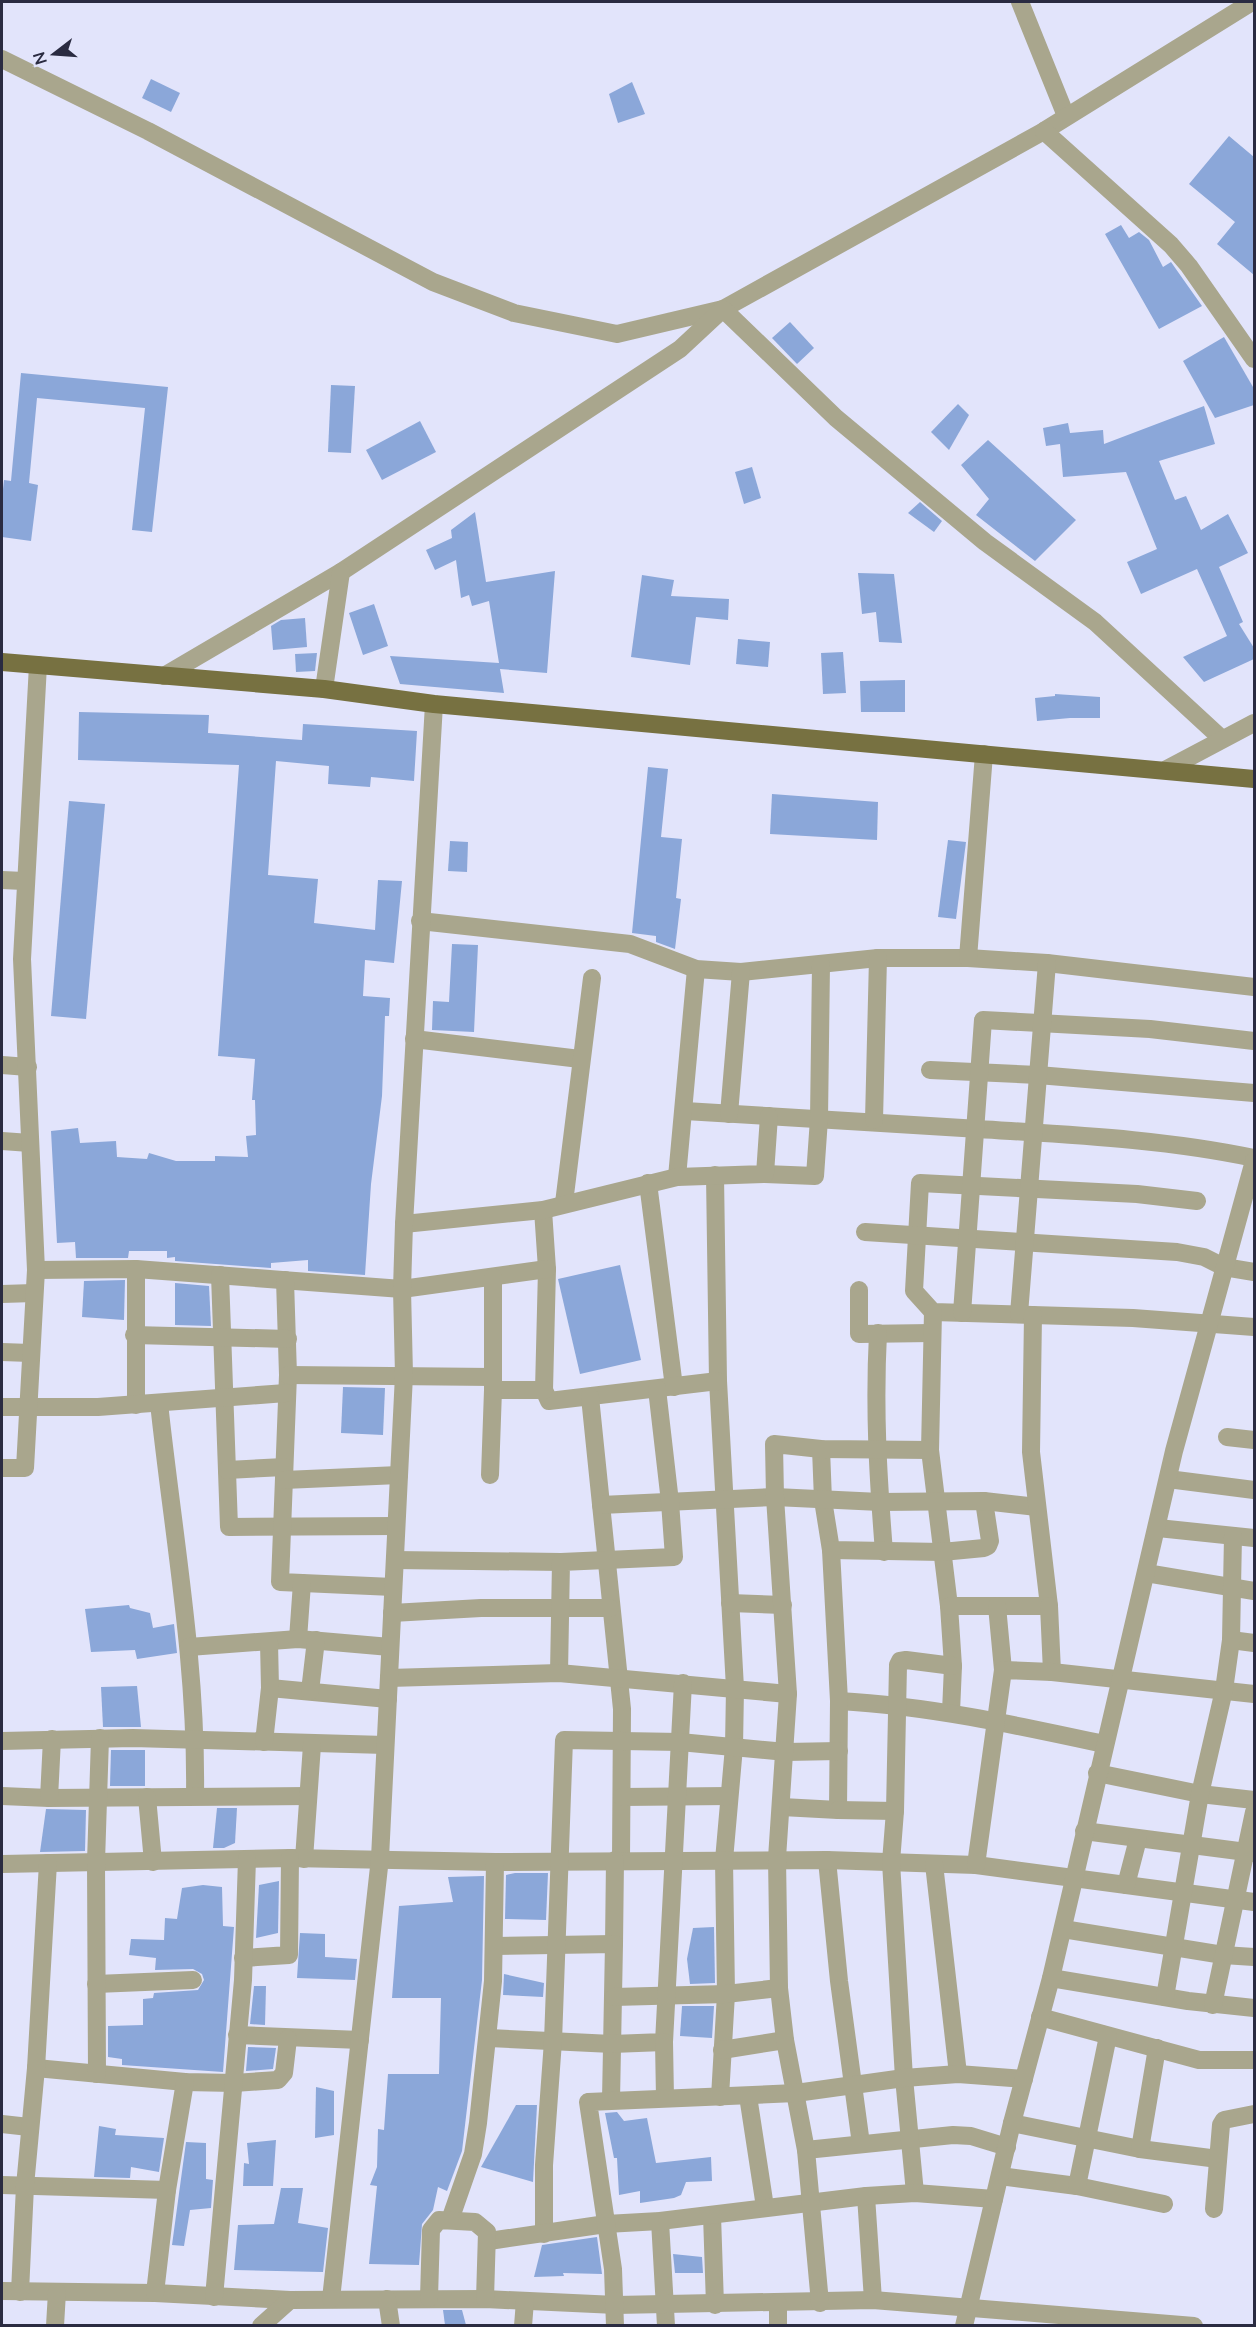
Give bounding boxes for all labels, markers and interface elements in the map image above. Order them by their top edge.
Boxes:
north arrow [24,24,84,84]
text: N [28,50,50,67]

